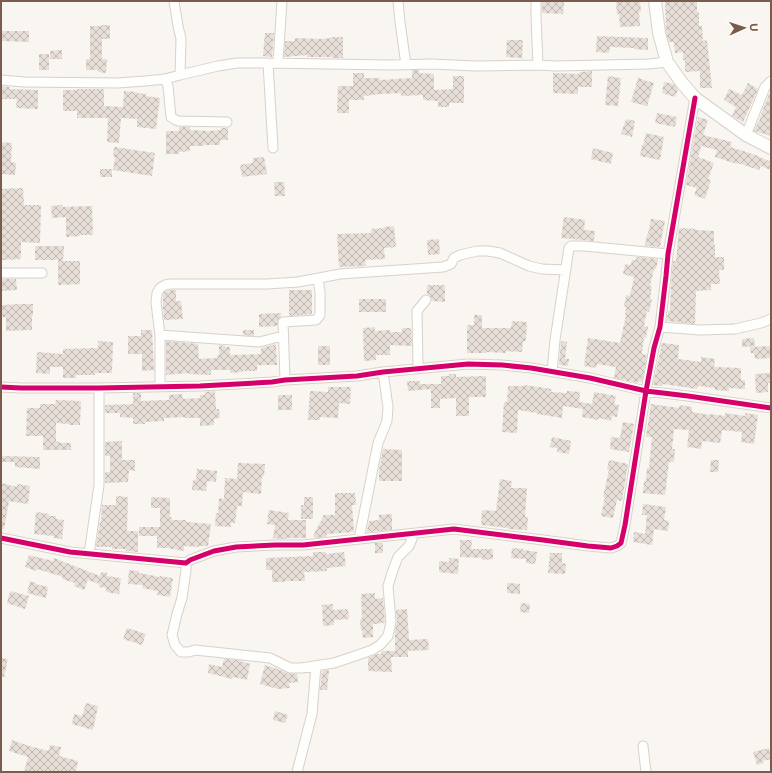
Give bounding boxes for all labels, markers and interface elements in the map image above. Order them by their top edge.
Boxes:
north arrow [724,8,764,48]
text: U [747,23,761,32]

